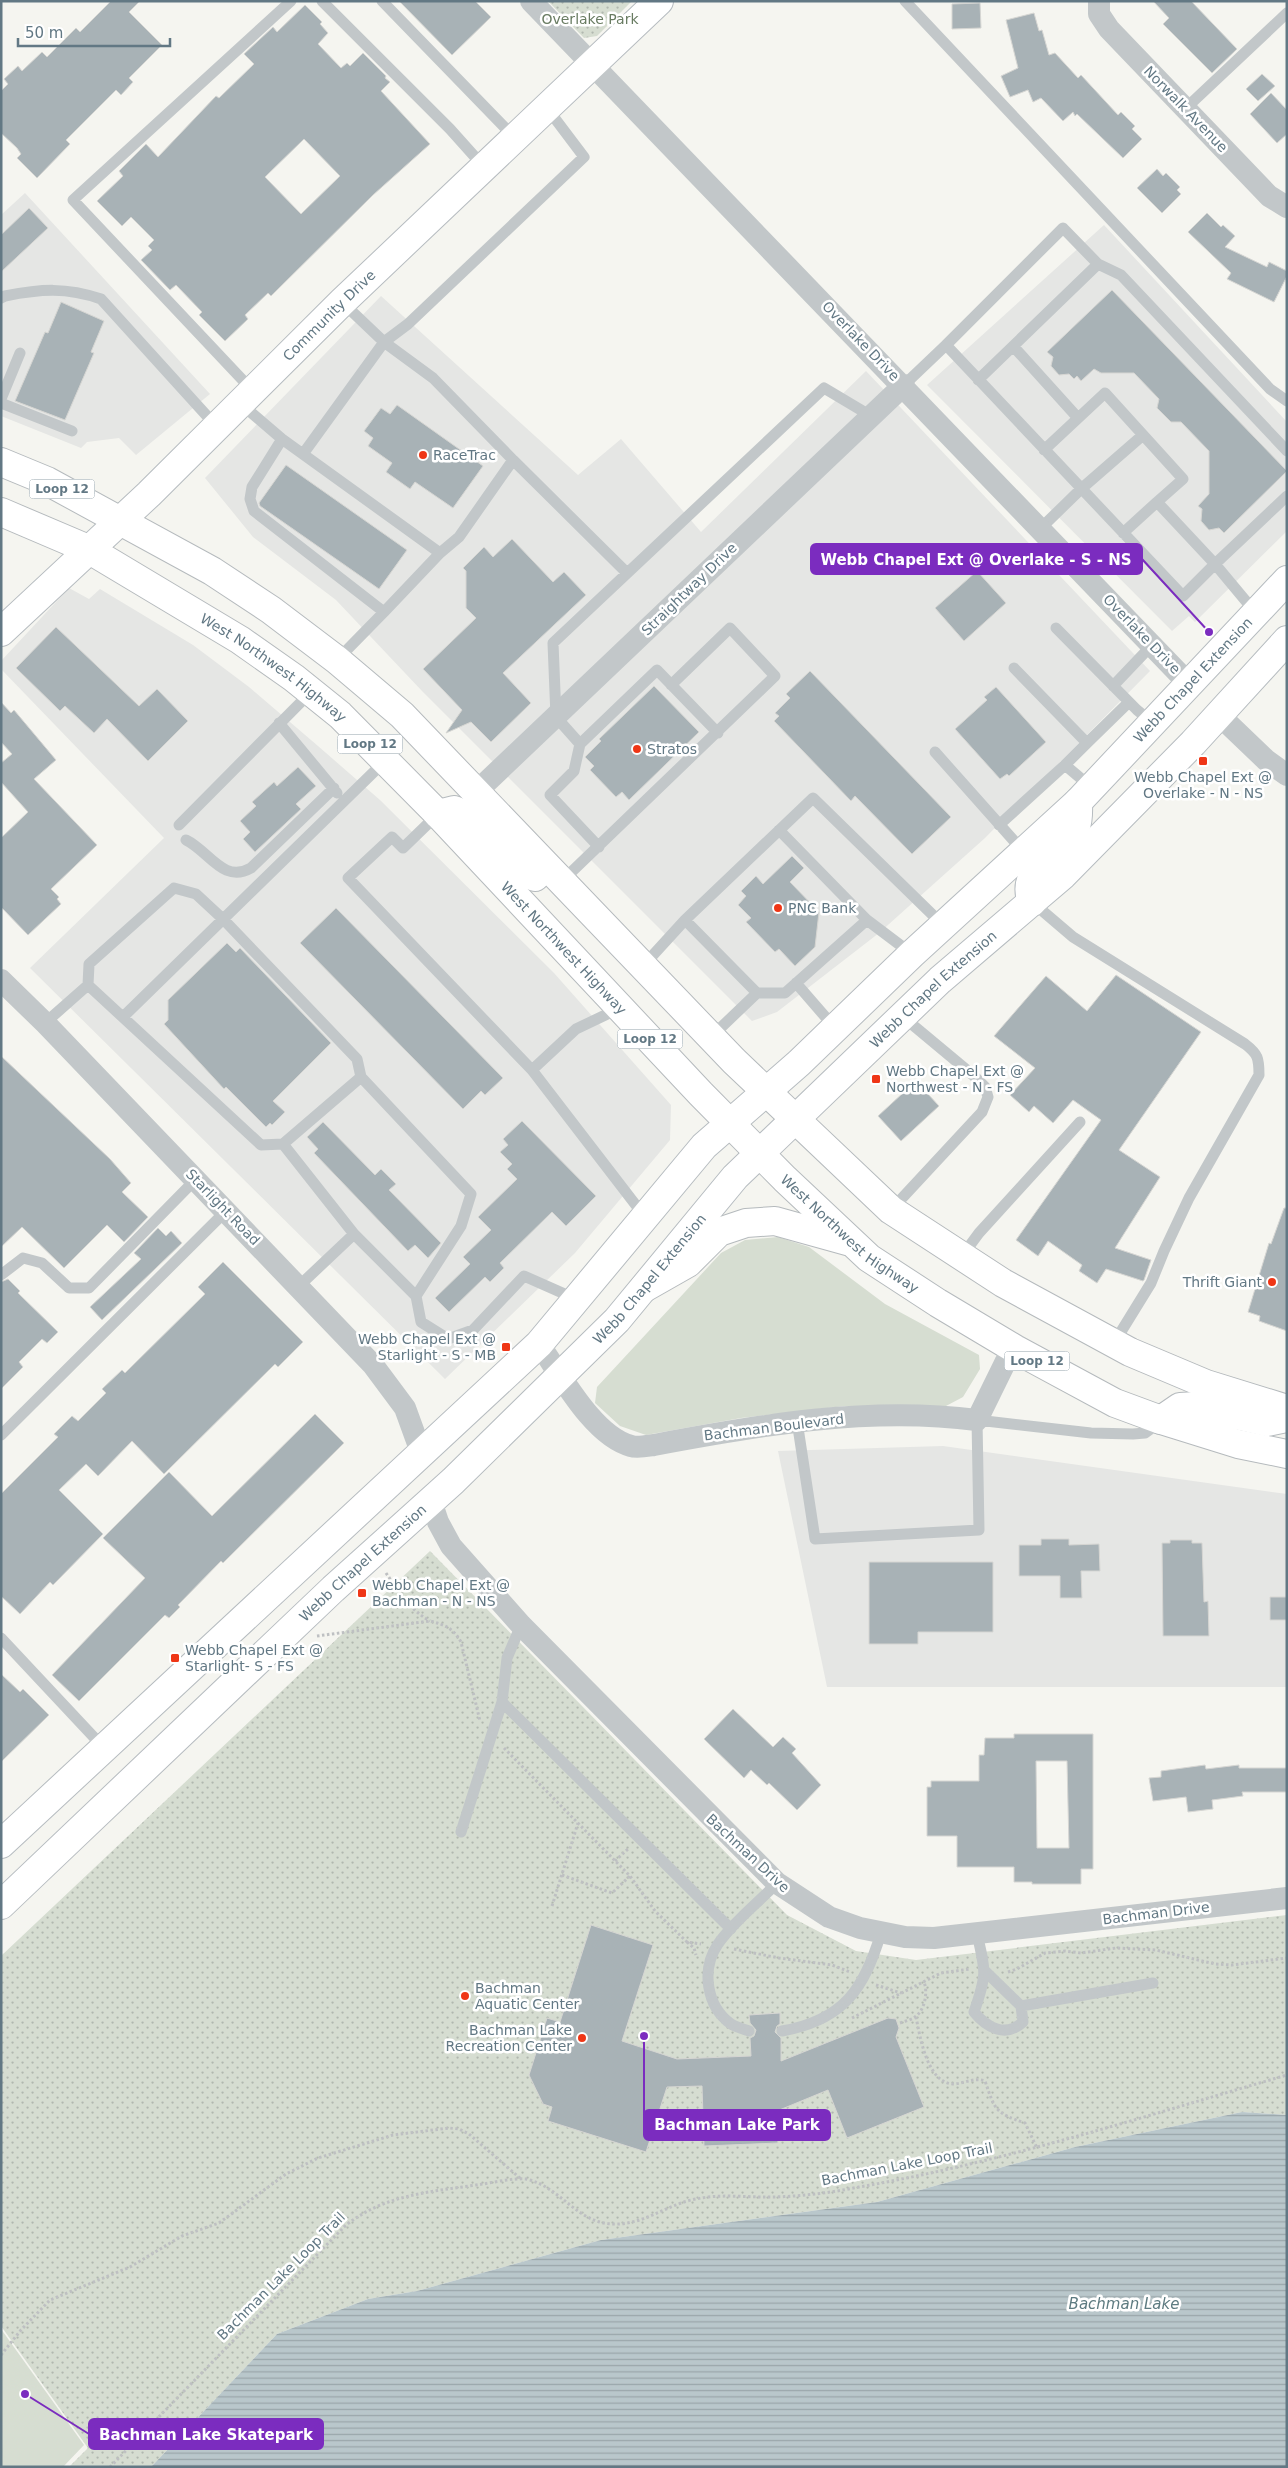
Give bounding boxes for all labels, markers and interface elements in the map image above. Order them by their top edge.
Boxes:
park label: Overlake Park [541,11,639,27]
scale bar [18,15,170,47]
text: 50 m [25,24,63,42]
street label: Norwalk Avenue [1141,63,1231,155]
street label: Community Drive [280,267,379,364]
street label: Overlake Drive [819,298,903,384]
place label: RaceTrac [433,447,496,463]
marker: RaceTrac [417,449,429,461]
road number: Loop 12 [30,479,94,498]
street label: Straightway Drive [638,539,740,639]
callout: Webb Chapel Ext @ Overlake - S - NS [811,544,1142,574]
text: Webb Chapel Ext @ Overlake - S - NS [820,551,1132,569]
street label: Overlake Drive [1100,591,1184,677]
street label: West Northwest Highway [198,610,350,725]
street label: Webb Chapel Extension [1130,614,1256,746]
road number: Loop 12 [338,734,402,754]
place label: Stratos [647,741,697,757]
marker: Stratos [631,743,643,755]
marker: Webb Chapel Ext @ Overlake - N - NS [1197,755,1209,767]
place label: Webb Chapel Ext @ Overlake - N - NS [1134,769,1272,801]
street label: West Northwest Highway [498,878,630,1018]
place label: PNC Bank [788,900,857,916]
marker: PNC Bank [772,902,784,914]
street label: Webb Chapel Extension [867,927,1000,1051]
road number: Loop 12 [618,1030,682,1048]
place label: Webb Chapel Ext @ Northwest - N - FS [886,1063,1024,1095]
marker: Webb Chapel Ext @ Northwest - N - FS [870,1073,882,1085]
street label: Starlight Road [183,1166,263,1248]
street label: West Northwest Highway [778,1171,922,1296]
street label: Webb Chapel Extension [590,1211,709,1347]
place label: Thrift Giant [1182,1274,1263,1290]
marker: Thrift Giant [1266,1276,1278,1288]
place label: Webb Chapel Ext @ Starlight - S - MB [358,1331,496,1363]
marker: Webb Chapel Ext @ Starlight - S - MB [500,1341,512,1353]
road number: Loop 12 [1004,1352,1070,1370]
street label: Bachman Boulevard [703,1410,845,1444]
street label: Webb Chapel Extension [296,1501,429,1625]
place label: Webb Chapel Ext @ Bachman - N - NS [372,1577,510,1609]
marker: Webb Chapel Ext @ Bachman - N - NS [356,1587,368,1599]
place label: Webb Chapel Ext @ Starlight- S - FS [185,1642,323,1674]
marker: Webb Chapel Ext @ Starlight- S - FS [169,1652,181,1664]
street label: Bachman Drive [703,1810,793,1896]
street label: Bachman Drive [1102,1899,1210,1927]
place label: Bachman Aquatic Center [475,1980,580,2012]
marker: Bachman Aquatic Center [459,1990,471,2002]
place label: Bachman Lake Recreation Center [446,2022,572,2054]
marker: Bachman Lake Recreation Center [576,2032,588,2044]
callout: Bachman Lake Park [644,2110,830,2140]
text: Bachman Lake Park [654,2116,821,2134]
street label: Bachman Lake Loop Trail [820,2140,994,2188]
street label: Bachman Lake Loop Trail [214,2209,348,2343]
water label: Bachman Lake [1069,2295,1179,2313]
callout: Bachman Lake Skatepark [89,2419,323,2449]
text: Bachman Lake Skatepark [99,2426,314,2444]

